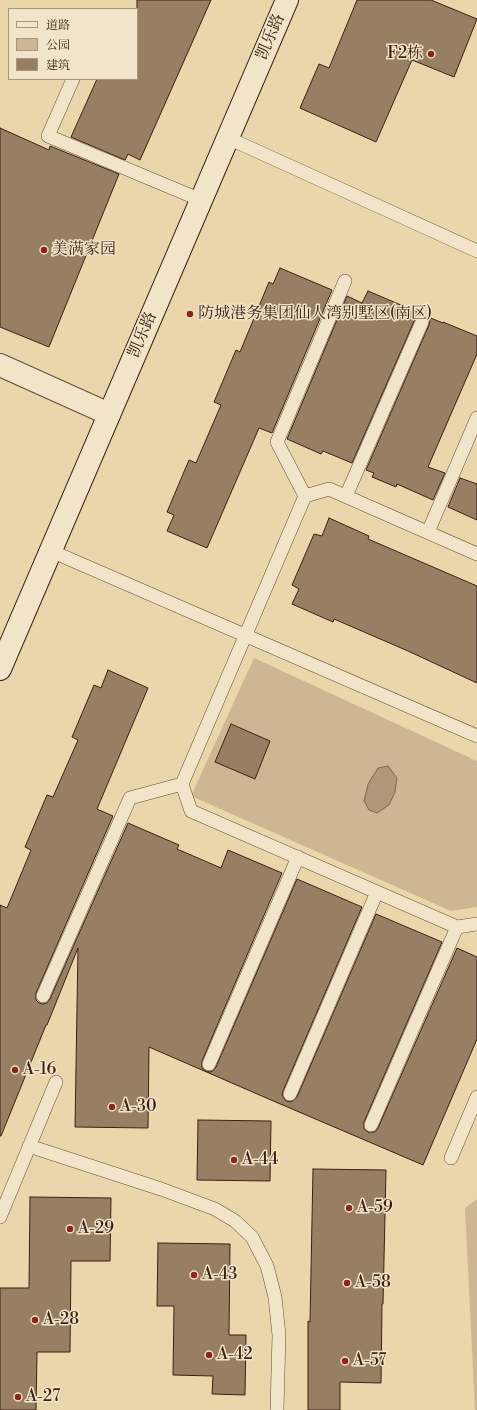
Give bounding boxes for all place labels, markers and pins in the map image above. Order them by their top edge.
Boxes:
place label: F2栋 [387,44,423,64]
marker: F2栋 [426,49,436,59]
place label: 美满家园 [52,240,116,260]
marker: 美满家园 [39,245,49,255]
place label: 防城港务集团仙人湾别墅区(南区) [198,304,432,324]
marker: 防城港务集团仙人湾别墅区(南区) [185,309,195,319]
place label: A-16 [23,1060,56,1080]
marker: A-16 [10,1065,20,1075]
place label: A-30 [120,1097,157,1117]
marker: A-30 [107,1102,117,1112]
place label: A-44 [242,1150,278,1170]
marker: A-44 [229,1155,239,1165]
place label: A-59 [357,1198,393,1218]
marker: A-59 [344,1203,354,1213]
place label: A-29 [78,1219,114,1239]
marker: A-29 [65,1224,75,1234]
place label: A-43 [202,1265,237,1285]
marker: A-43 [189,1270,199,1280]
place label: A-58 [355,1273,391,1293]
marker: A-58 [342,1278,352,1288]
place label: A-28 [43,1310,79,1330]
marker: A-28 [30,1315,40,1325]
place label: A-42 [217,1345,253,1365]
marker: A-42 [204,1350,214,1360]
place label: A-57 [353,1351,386,1371]
marker: A-57 [340,1356,350,1366]
place label: A-27 [26,1387,60,1407]
marker: A-27 [13,1392,23,1402]

